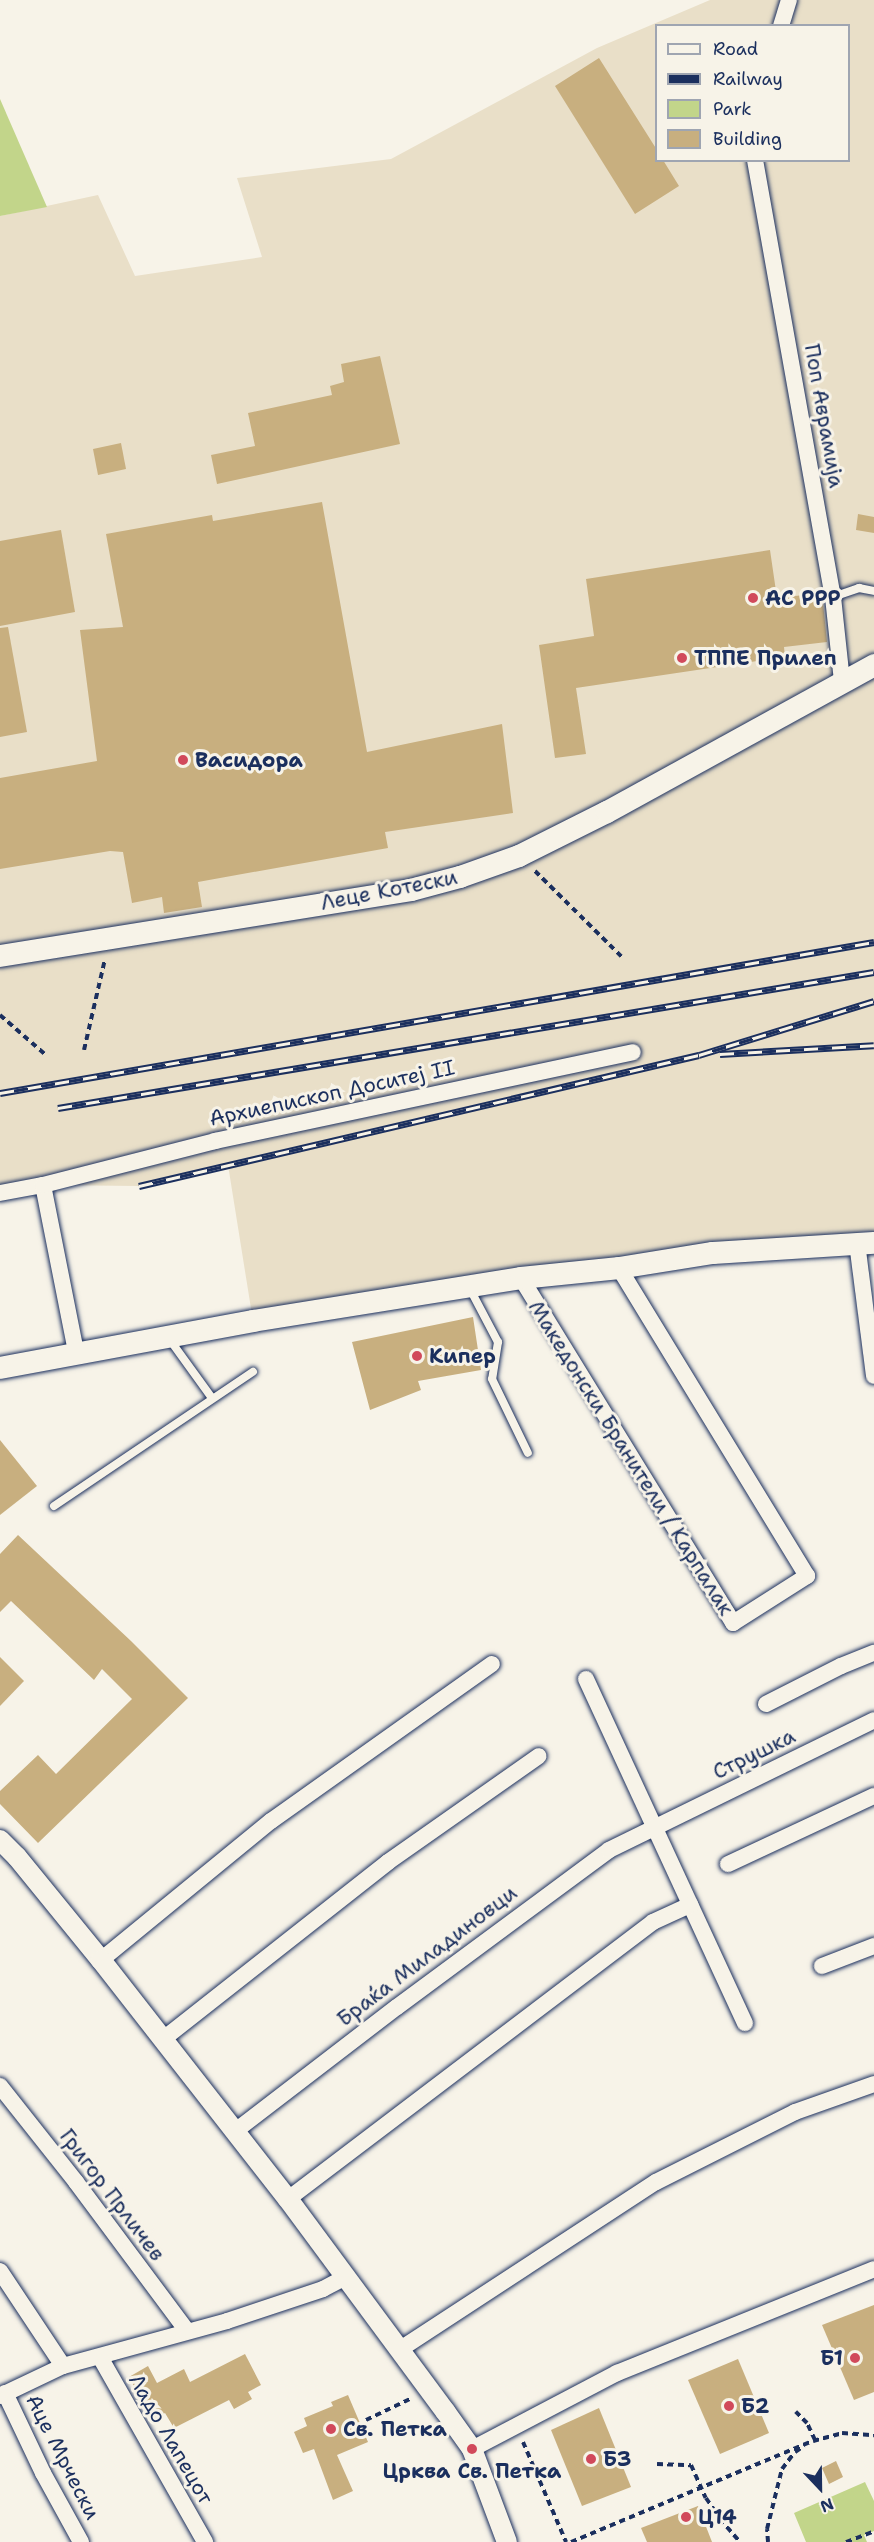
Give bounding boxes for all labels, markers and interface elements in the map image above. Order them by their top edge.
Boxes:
legend [655,24,850,162]
text: Road [713,37,758,61]
text: Railway [713,67,783,91]
text: Park [713,97,752,121]
text: Building [713,127,782,151]
street label: Поп Аврамија [799,342,849,490]
place label: АС РРР [765,585,841,611]
marker: АС РРР [746,591,760,605]
place label: ТППЕ Прилеп [694,645,837,671]
marker: ТППЕ Прилеп [675,651,689,665]
place label: Васидора [195,747,303,773]
marker: Васидора [176,753,190,767]
street label: Леце Котески [318,864,460,916]
street label: Архиепископ Доситеј II [207,1055,457,1131]
street label: Македонски Бранители / Карпалак [523,1296,739,1620]
place label: Кипер [429,1343,496,1369]
marker: Кипер [410,1349,424,1363]
street label: Струшка [709,1723,799,1785]
street label: Браќа Миладиновци [332,1880,522,2032]
street label: Григор Прличев [54,2124,170,2266]
place label: Б1 [820,2345,843,2371]
marker: Б1 [848,2351,862,2365]
street label: Ладо Лапецот [124,2369,218,2509]
street label: Аце Мрчески [21,2390,105,2524]
place label: Б2 [741,2393,769,2419]
marker: Б2 [722,2399,736,2413]
place label: Св. Петка [343,2416,447,2442]
marker: Св. Петка [324,2422,338,2436]
marker: Црква Св. Петка [465,2442,479,2456]
place label: Б3 [603,2446,631,2472]
marker: Б3 [584,2452,598,2466]
place label: Црква Св. Петка [383,2458,561,2484]
north arrow [790,2458,850,2518]
text: N [817,2493,837,2517]
place label: Ц14 [698,2504,737,2530]
marker: Ц14 [679,2510,693,2524]

